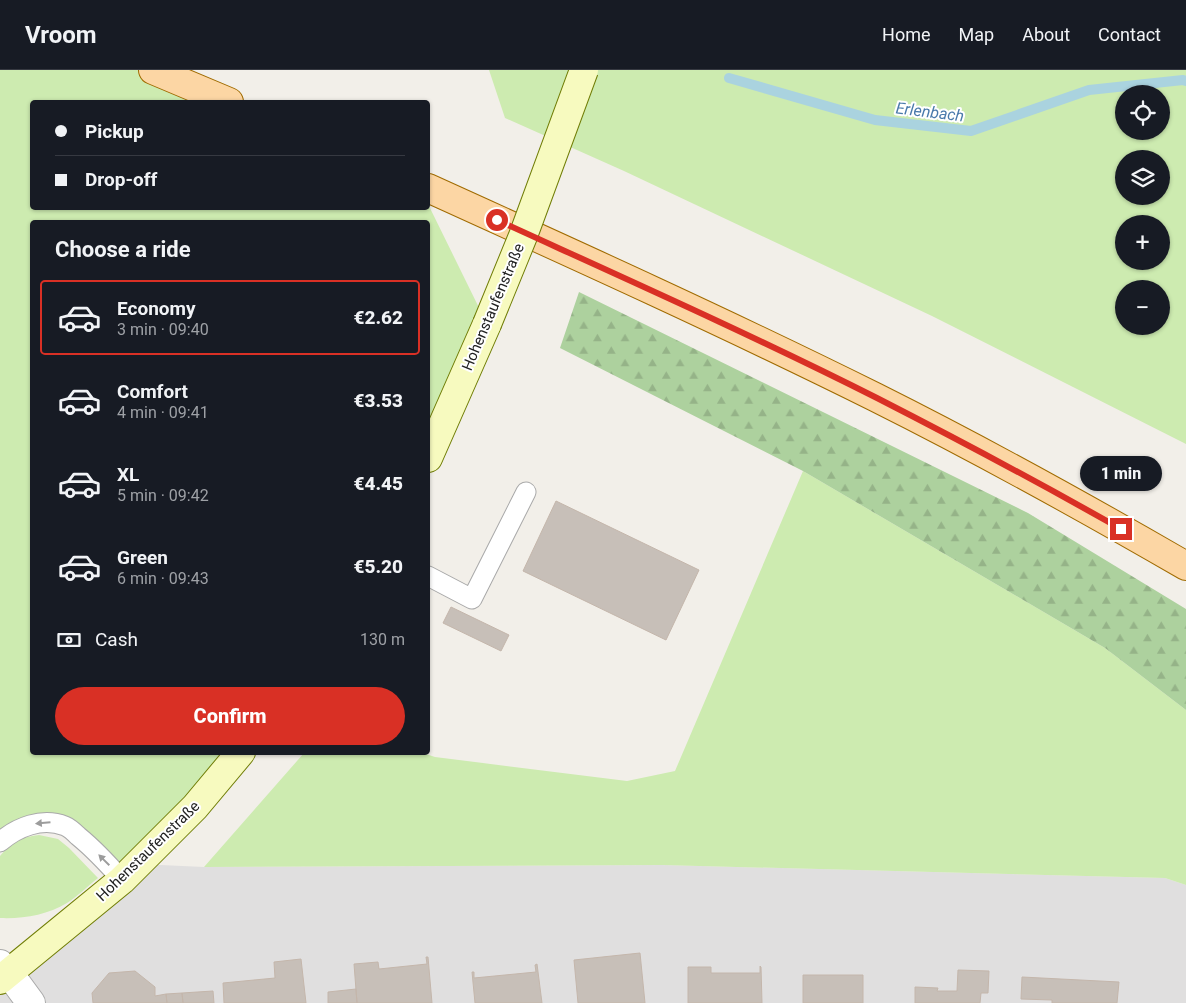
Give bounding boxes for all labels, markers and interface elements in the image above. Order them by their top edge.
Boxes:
text: Vroom [25,21,97,49]
text: Home [882,24,931,45]
text: Map [959,24,994,45]
text: About [1022,24,1070,45]
text: Contact [1098,24,1161,45]
map controls [1115,85,1170,335]
button: locate [1115,85,1170,140]
water label: Erlenbach [895,98,965,126]
text: Pickup [85,120,144,143]
button: layers [1115,150,1170,205]
text: Drop-off [85,168,157,191]
route start [486,209,508,231]
button: + [1115,215,1170,270]
text: Choose a ride [55,237,191,262]
street label: Hohenstaufenstraße [458,241,528,373]
button: − [1115,280,1170,335]
icon: car [57,295,102,340]
text: Economy [117,297,196,320]
text: €2.62 [354,306,403,329]
text: 3 min · 09:40 [117,320,209,339]
icon: car [57,378,102,423]
text: Comfort [117,380,188,403]
text: €3.53 [354,389,403,412]
text: 4 min · 09:41 [117,403,209,422]
callout: 1 min [1080,456,1162,492]
icon: car [57,461,102,506]
text: XL [117,463,139,486]
text: 1 min [1101,464,1141,483]
text: €4.45 [354,472,403,495]
text: 5 min · 09:42 [117,486,209,505]
route end [1110,518,1132,540]
icon: car [57,544,102,589]
text: Green [117,546,168,569]
text: €5.20 [354,555,403,578]
text: 6 min · 09:43 [117,569,209,588]
icon: cash [55,626,83,654]
text: Cash [95,628,138,651]
text: 130 m [360,630,405,649]
button: Confirm [55,687,405,745]
street label: Hohenstaufenstraße [93,797,203,905]
one-way arrow [34,819,50,827]
one-way arrow [98,855,110,867]

